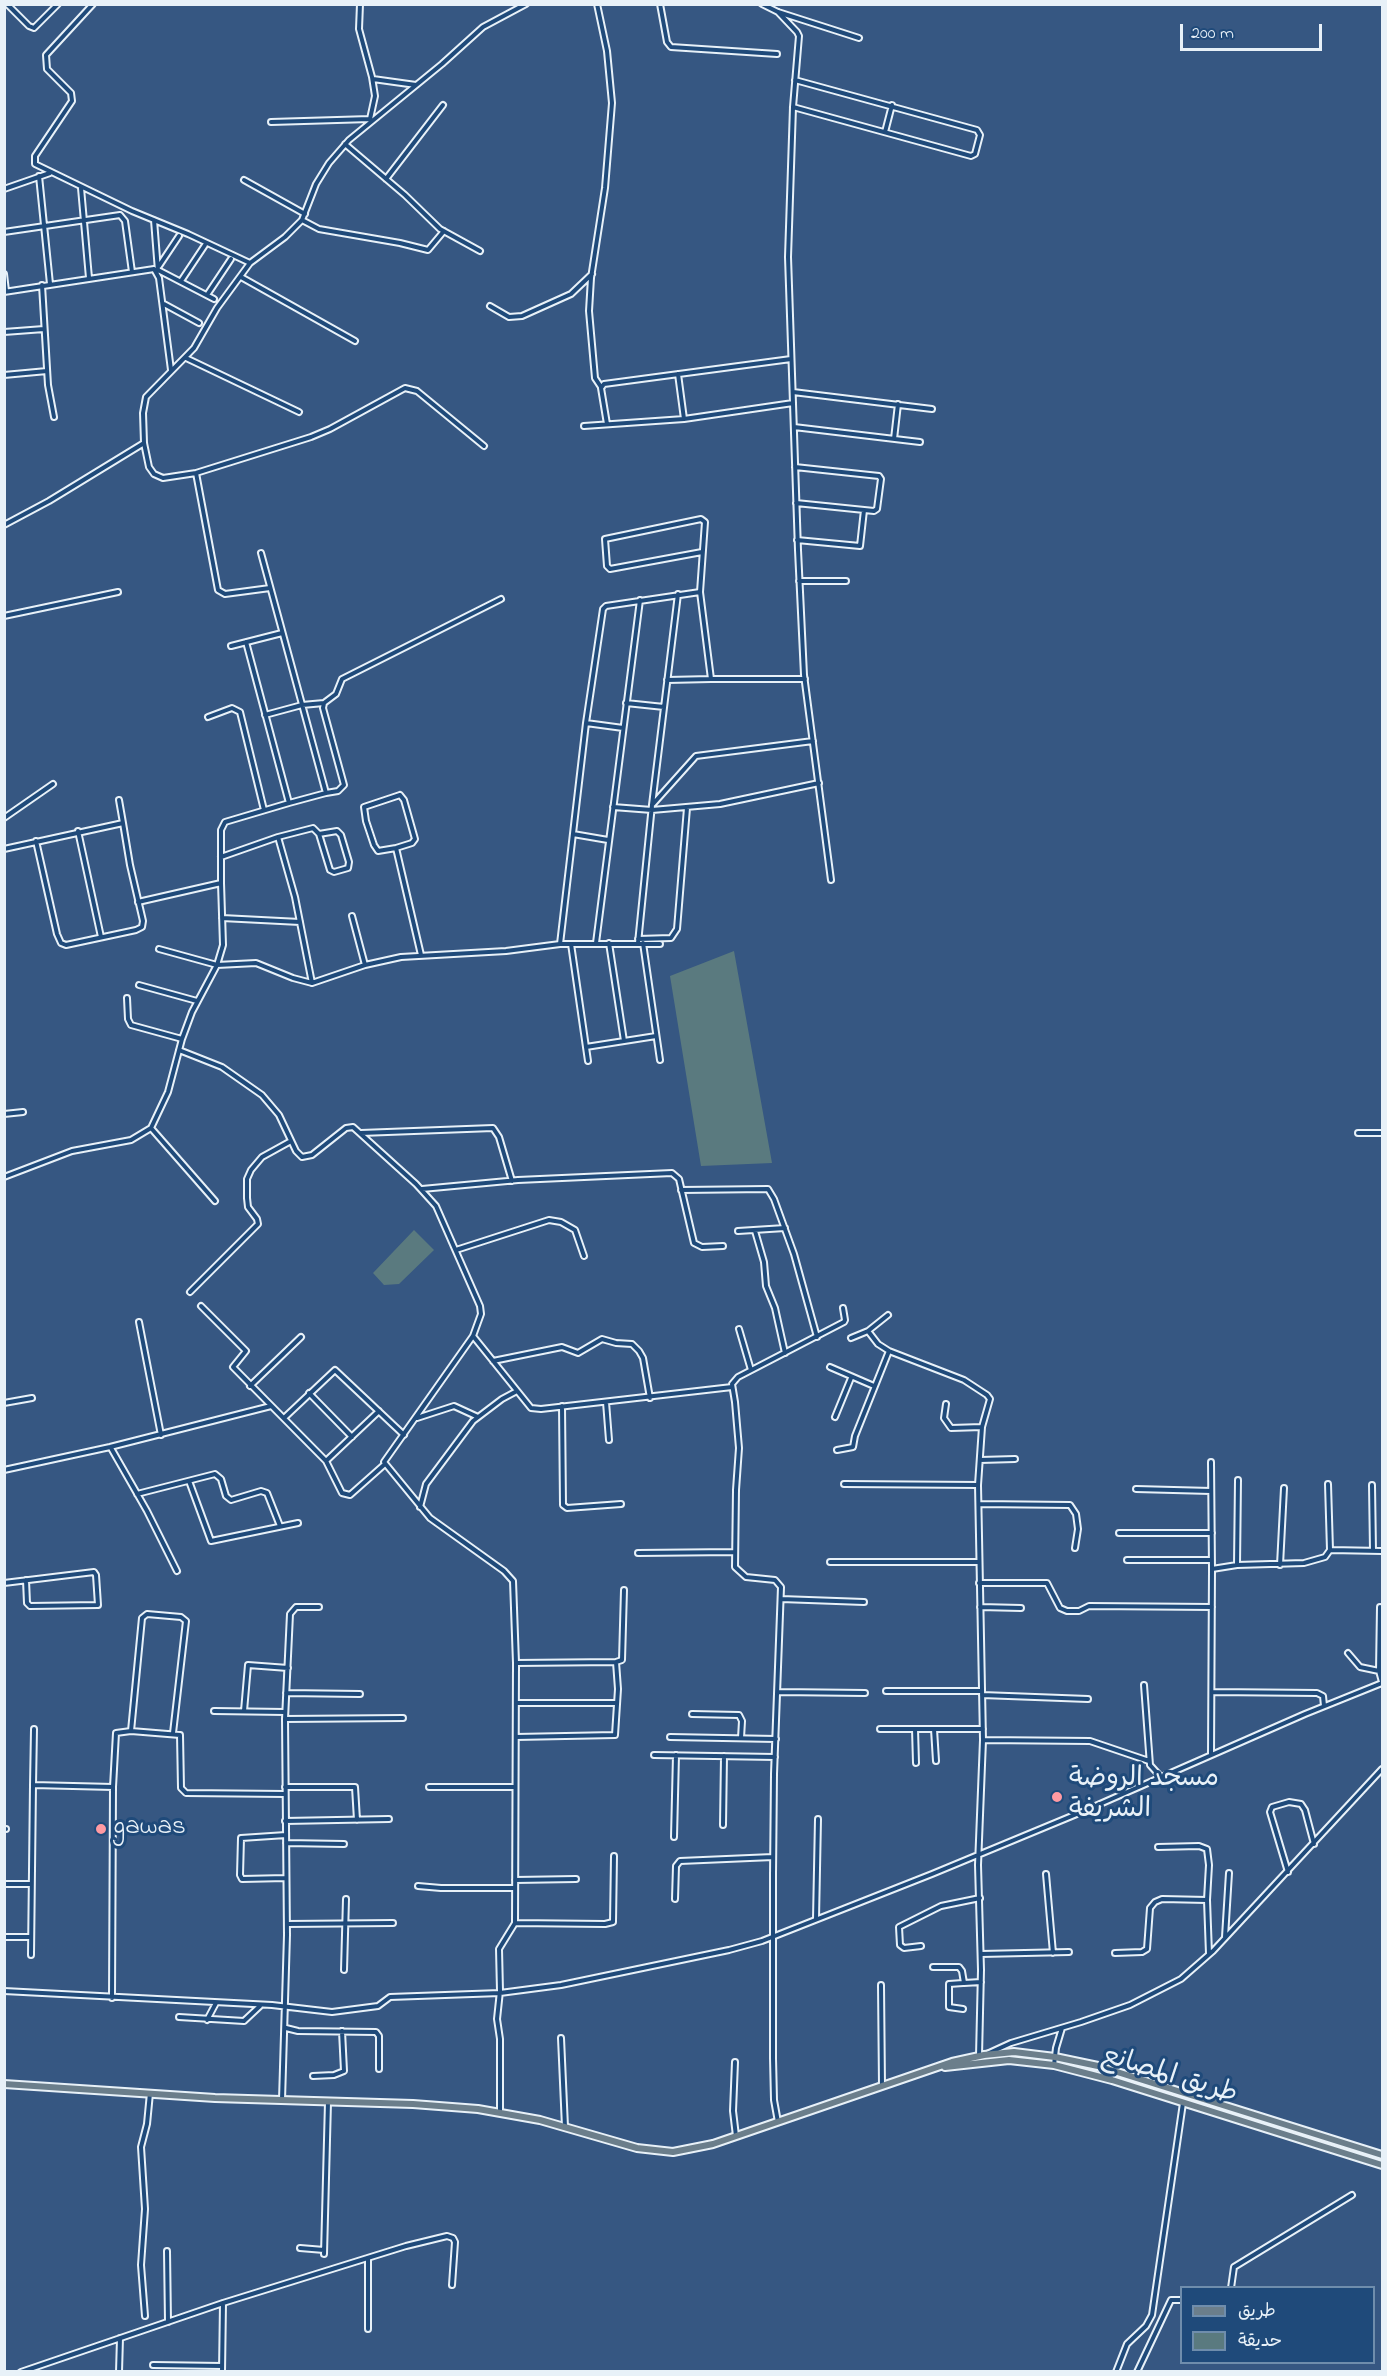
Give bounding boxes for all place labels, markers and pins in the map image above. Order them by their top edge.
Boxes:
place label: مسجد الروضة الشريفة [1069,1765,1219,1828]
marker: مسجد الروضة الشريفة [1050,1790,1064,1804]
place label: gawas [113,1813,186,1845]
marker: gawas [94,1822,108,1836]

